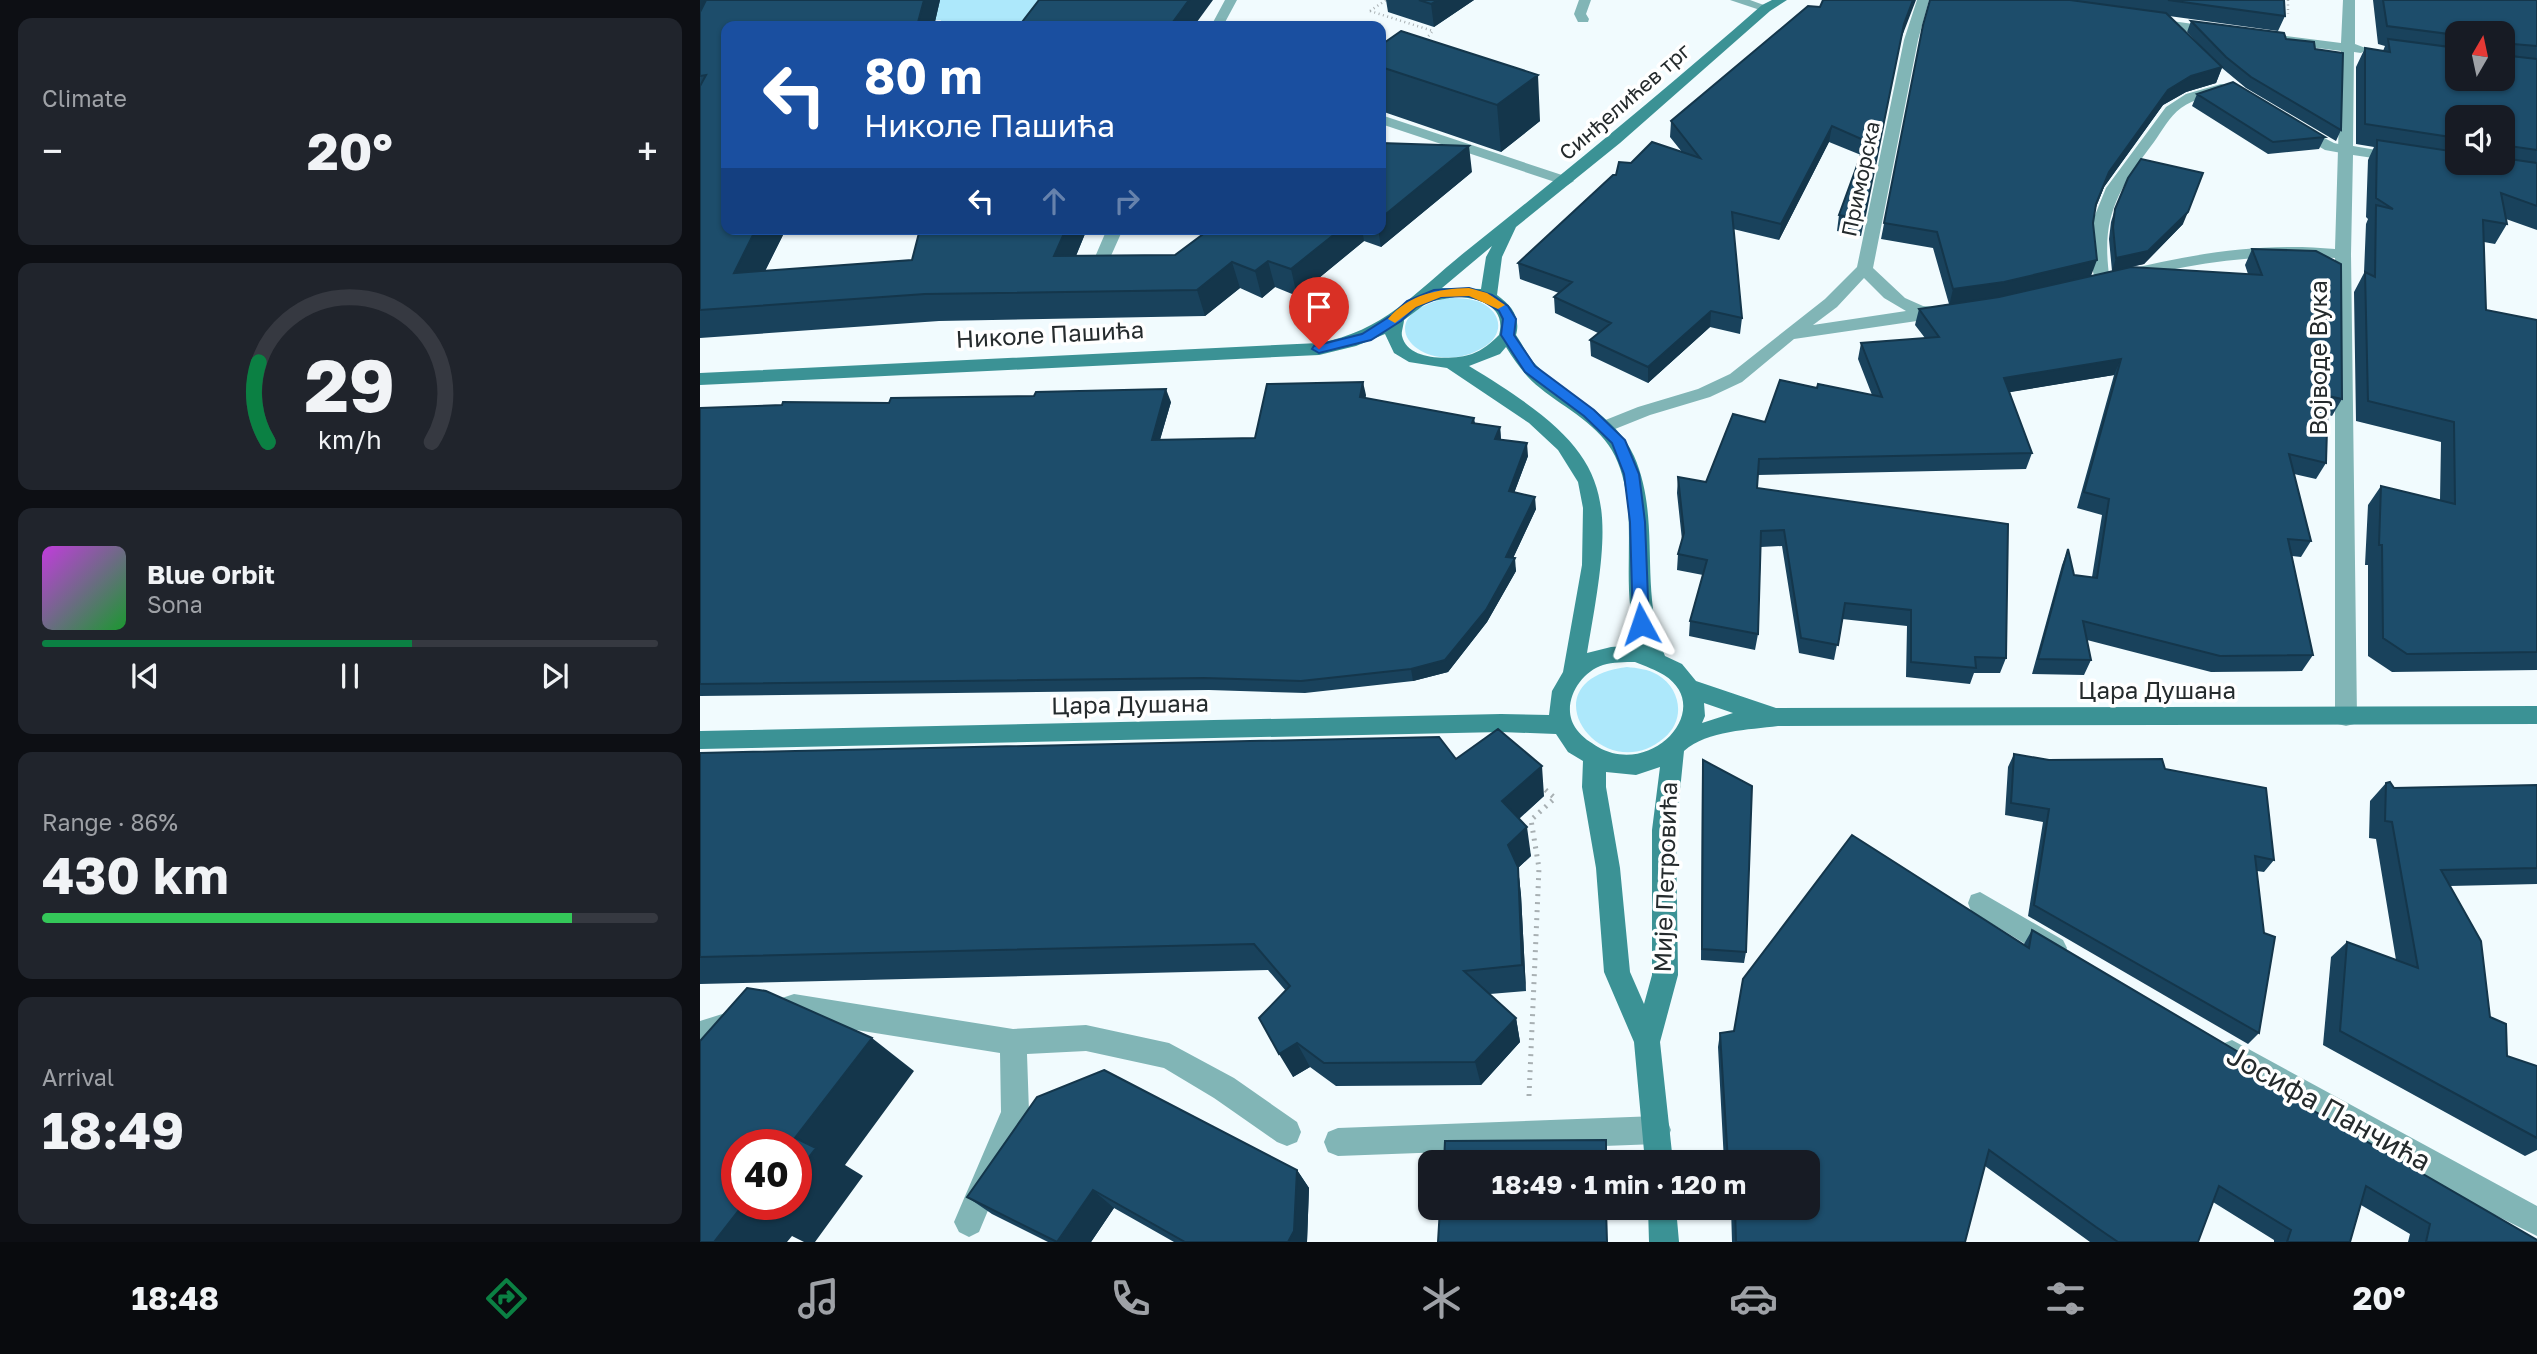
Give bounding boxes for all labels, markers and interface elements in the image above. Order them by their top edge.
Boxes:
north arrow [2445,21,2515,91]
map controls [2445,21,2515,175]
street label: Синђелићев трг [1553,37,1695,165]
text: 80 m [864,46,982,105]
icon: left [749,49,840,140]
text: Climate [42,84,127,112]
button: sound [2445,105,2515,175]
text: Николе Пашића [864,106,1115,144]
text: 20° [307,119,393,181]
street label: Приморска [1835,119,1885,239]
text: − [42,128,63,173]
text: + [637,128,658,173]
icon: left [962,182,1000,220]
icon: ahead [1035,182,1073,220]
icon: right [1108,182,1146,220]
pin [1289,277,1349,349]
street label: Војводе Вука [2303,280,2332,436]
icon: arrive [1300,288,1338,326]
street label: Николе Пашића [955,314,1145,353]
text: 29 [305,342,395,429]
text: km/h [318,424,382,455]
text: Blue Orbit [147,559,275,590]
position arrow [1604,587,1678,661]
text: Sona [147,590,203,618]
icon: previous [126,657,164,695]
icon: pause [331,657,369,695]
icon: next [536,657,574,695]
street label: Цара Душана [2078,675,2236,704]
street label: Цара Душана [1051,688,1209,719]
street label: Мије Петровића [1647,781,1682,973]
text: Range · 86% [42,808,178,836]
text: 430 km [42,843,229,905]
street label: Јосифа Панчића [2222,1038,2437,1177]
text: Arrival [42,1063,114,1091]
text: 18:49 [42,1098,184,1160]
speed limit sign: 40 [721,1129,812,1220]
text: 18:49 · 1 min · 120 m [1492,1169,1746,1200]
icon: directions [482,1274,531,1323]
icon: music [794,1274,843,1323]
icon: phone [1106,1274,1155,1323]
icon: climate [1417,1274,1466,1323]
icon: car [1729,1274,1778,1323]
icon: filters [2041,1274,2090,1323]
text: 18:48 [131,1279,219,1317]
text: 20° [2353,1279,2406,1317]

